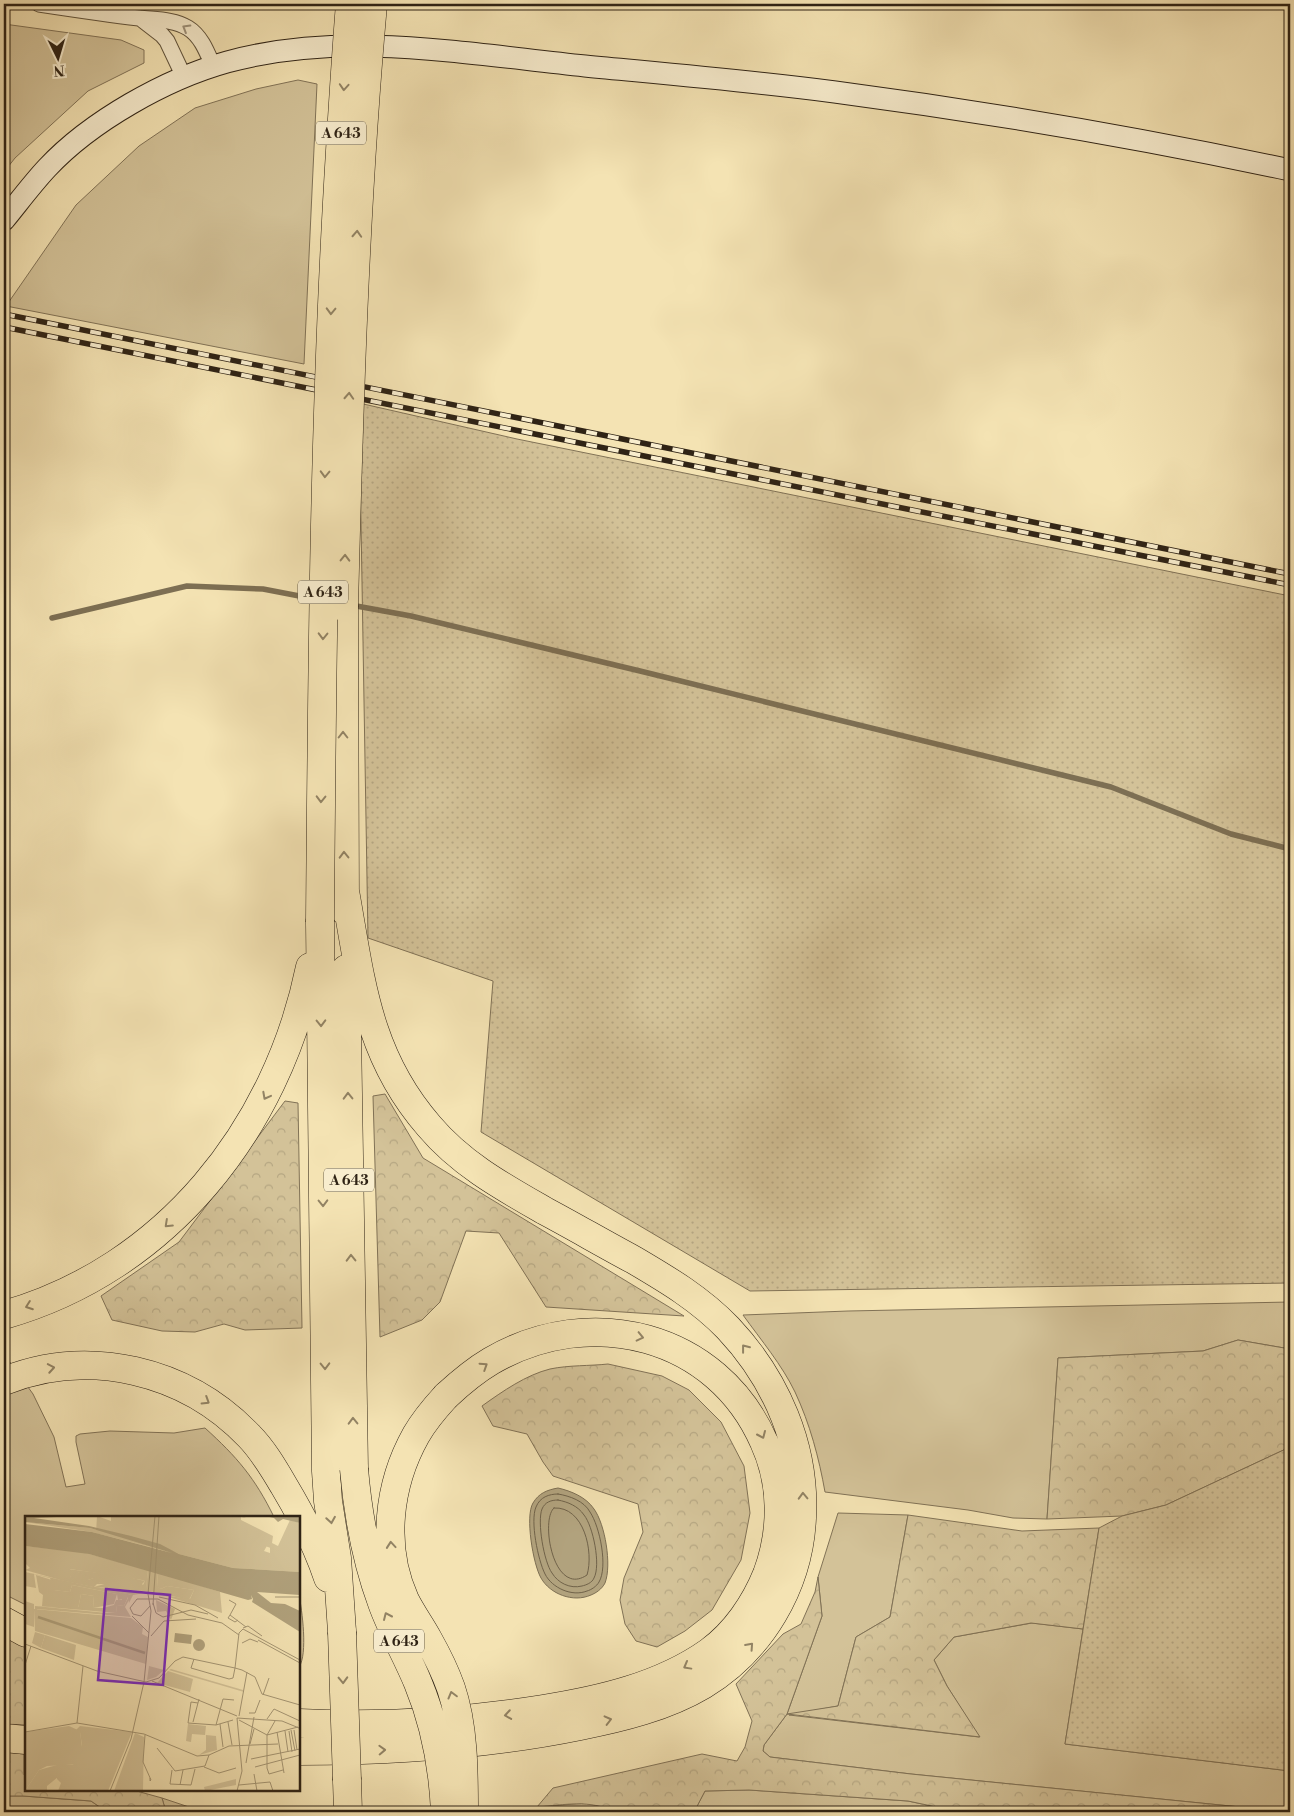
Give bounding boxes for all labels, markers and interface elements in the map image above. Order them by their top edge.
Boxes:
one-way arrow [183,24,192,34]
north arrow [32,32,82,82]
text: N [53,61,65,79]
one-way arrow [339,84,350,92]
road number: A 643 [316,122,366,144]
one-way arrow [351,229,362,237]
one-way arrow [326,308,336,316]
one-way arrow [344,392,355,400]
one-way arrow [320,470,330,478]
one-way arrow [340,554,350,562]
road number: A 643 [298,580,348,604]
one-way arrow [317,632,328,640]
one-way arrow [338,731,348,739]
one-way arrow [316,795,326,803]
one-way arrow [339,851,350,859]
one-way arrow [316,1020,326,1027]
one-way arrow [262,1090,272,1099]
one-way arrow [343,1092,353,1100]
road number: A 643 [324,1168,374,1192]
one-way arrow [318,1200,328,1207]
one-way arrow [164,1218,173,1227]
one-way arrow [345,1254,356,1262]
one-way arrow [25,1301,34,1311]
one-way arrow [635,1331,644,1342]
one-way arrow [741,1344,750,1353]
one-way arrow [320,1362,330,1370]
one-way arrow [479,1362,488,1372]
one-way arrow [46,1364,55,1374]
one-way arrow [201,1394,210,1404]
one-way arrow [348,1416,358,1424]
one-way arrow [755,1430,766,1439]
one-way arrow [797,1492,808,1500]
one-way arrow [325,1515,335,1524]
inset map [25,1516,300,1791]
one-way arrow [386,1541,397,1549]
one-way arrow [383,1612,394,1621]
road number: A 643 [374,1630,424,1652]
one-way arrow [744,1642,753,1651]
one-way arrow [683,1660,692,1670]
one-way arrow [338,1676,349,1684]
one-way arrow [447,1690,458,1699]
one-way arrow [504,1709,513,1719]
one-way arrow [604,1715,613,1726]
one-way arrow [379,1745,387,1755]

